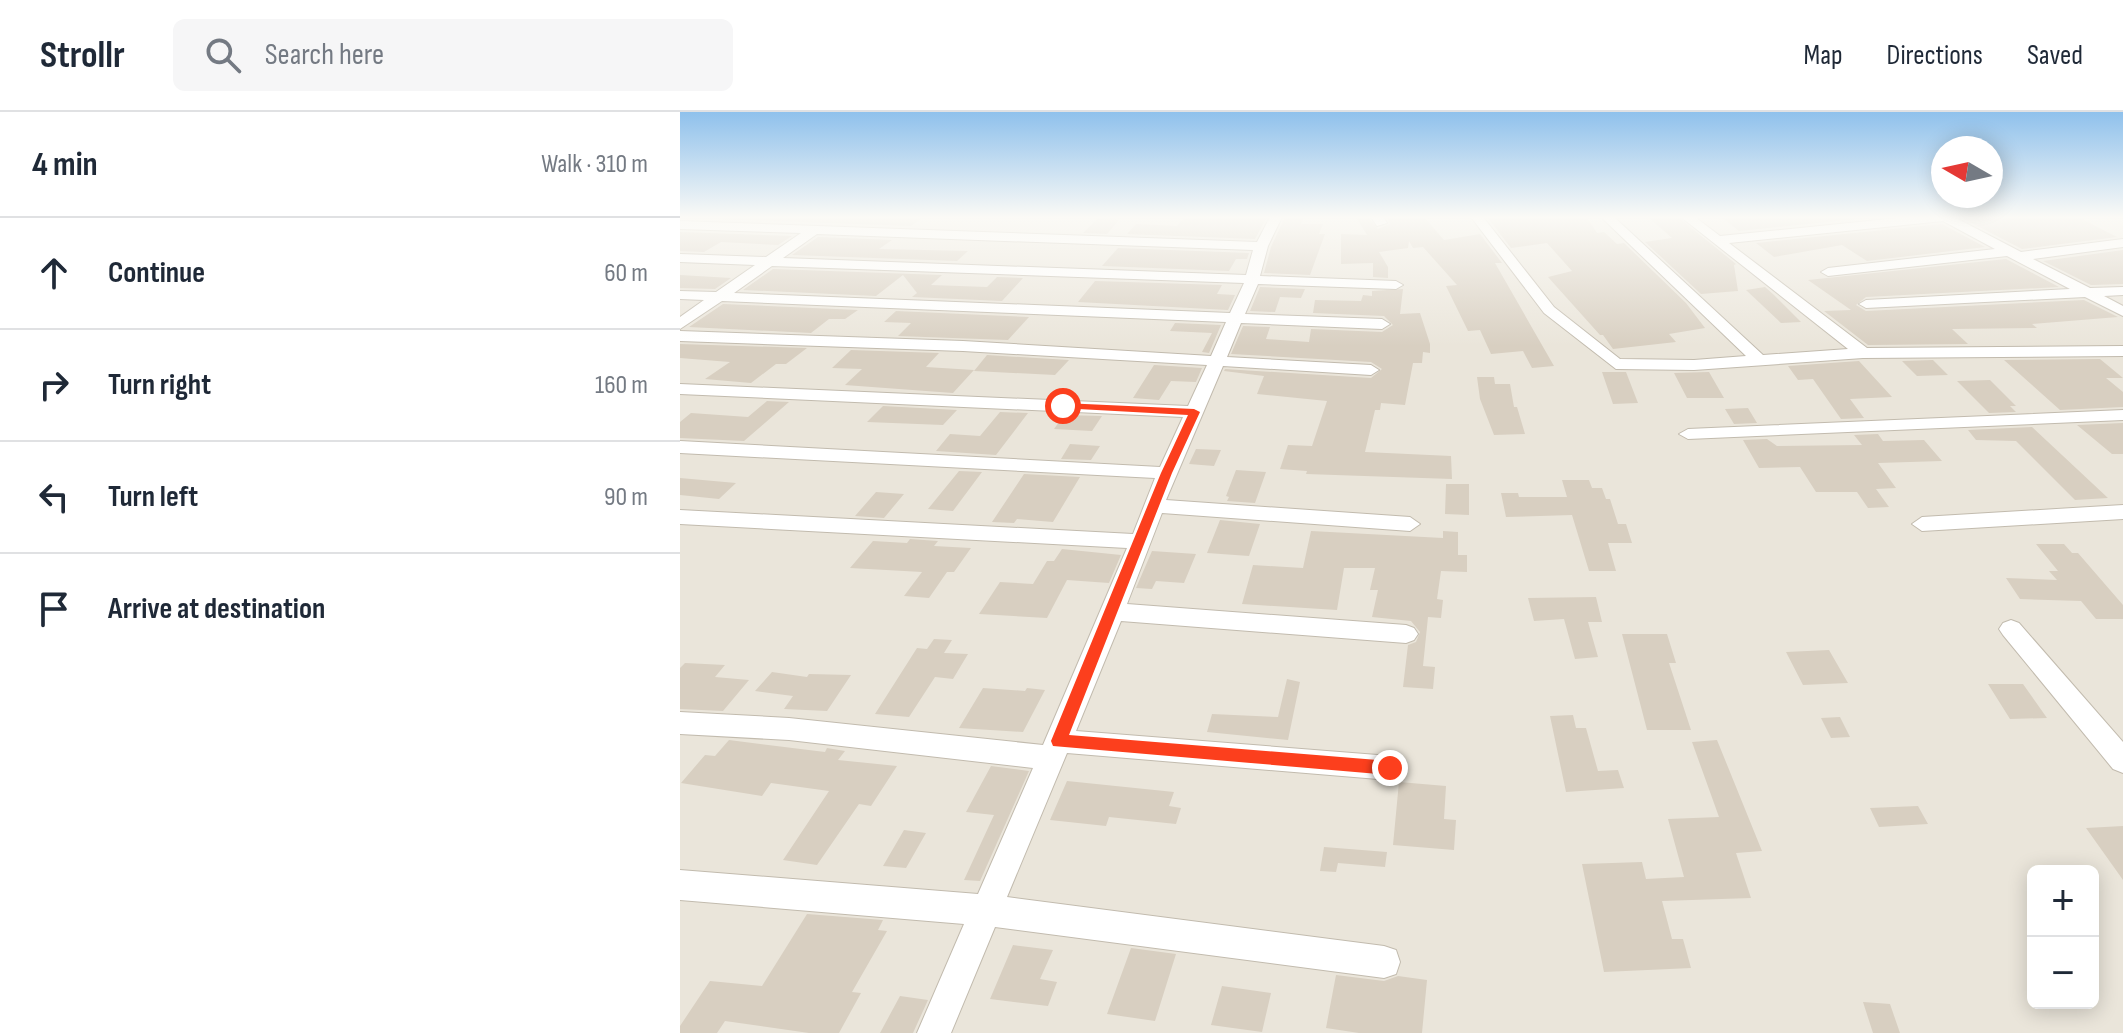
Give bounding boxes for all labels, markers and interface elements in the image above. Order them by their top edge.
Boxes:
search box [173,19,733,91]
text: Strollr [40,33,125,78]
icon: search [201,33,245,77]
text: Search here [265,37,384,73]
text: Map [1804,39,1843,72]
text: Directions [1887,39,1983,72]
text: Saved [2027,39,2083,72]
north arrow [1931,136,2003,208]
text: 4 min [32,144,98,185]
text: Walk · 310 m [541,149,648,180]
icon: ahead [32,251,76,295]
text: Continue [108,255,205,291]
text: 60 m [604,258,648,289]
icon: right [32,363,76,407]
text: Turn right [108,367,211,403]
text: 160 m [595,370,648,401]
route start [1045,388,1081,424]
icon: left [32,475,76,519]
text: Turn left [108,479,198,515]
text: 90 m [604,482,648,513]
icon: arrive [32,587,76,631]
text: Arrive at destination [108,591,325,627]
route end [1372,750,1408,786]
map controls [2027,865,2099,1009]
button: + [2027,865,2099,937]
button: − [2027,937,2099,1009]

